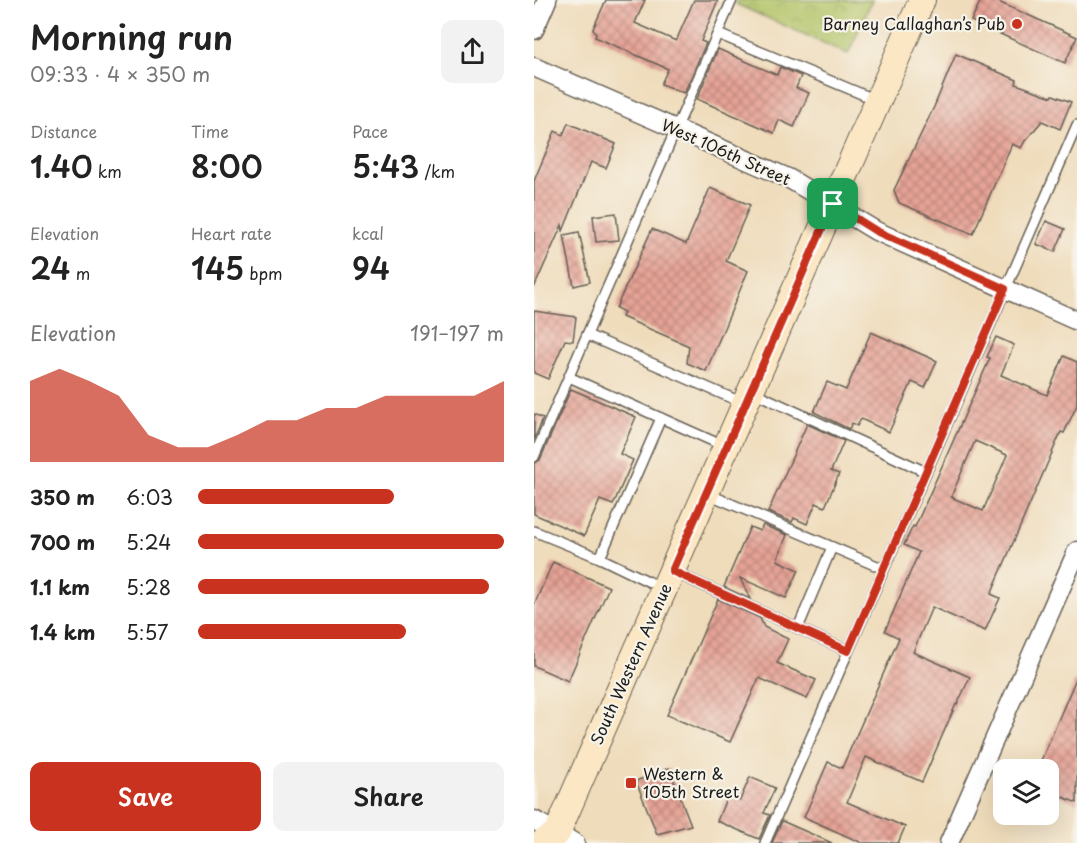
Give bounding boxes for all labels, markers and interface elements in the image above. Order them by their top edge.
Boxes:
text: Morning run [30,11,233,61]
place label: Barney Callaghan’s Pub [823,11,1005,35]
marker: Barney Callaghan’s Pub [1010,17,1024,31]
button: share [441,20,504,83]
text: 09:33 · 4 × 350 m [30,59,210,89]
street label: West 106th Street [658,112,795,191]
text: Distance [30,119,97,143]
text: Time [191,119,229,143]
text: Pace [352,119,388,143]
text: 1.40 [30,143,93,188]
text: 8:00 [191,143,263,188]
text: 5:43 [352,143,419,188]
text: km [93,159,122,183]
text: /km [419,159,455,183]
pin [807,178,858,229]
icon: arrive [816,187,849,220]
text: Elevation [30,221,99,245]
text: Heart rate [191,221,272,245]
text: kcal [352,221,384,245]
text: 24 [30,245,70,290]
text: 145 [191,245,244,290]
text: 94 [352,245,390,290]
text: m [70,261,90,285]
text: bpm [244,261,283,285]
text: Elevation [30,318,116,348]
text: 191–197 m [410,318,504,348]
text: 350 m [30,482,95,512]
text: 6:03 [126,482,173,512]
text: 700 m [30,527,95,557]
text: 5:24 [126,527,171,557]
text: 1.1 km [30,572,90,602]
text: 5:28 [126,572,171,602]
street label: South Western Avenue [584,579,677,748]
text: 1.4 km [30,617,96,647]
text: 5:57 [126,617,169,647]
map controls [993,759,1059,825]
button: layers [993,759,1059,825]
place label: Western & 105th Street [643,761,740,803]
button: Save [30,762,261,831]
button: Share [273,762,504,831]
marker: Western & 105th Street [624,776,638,790]

